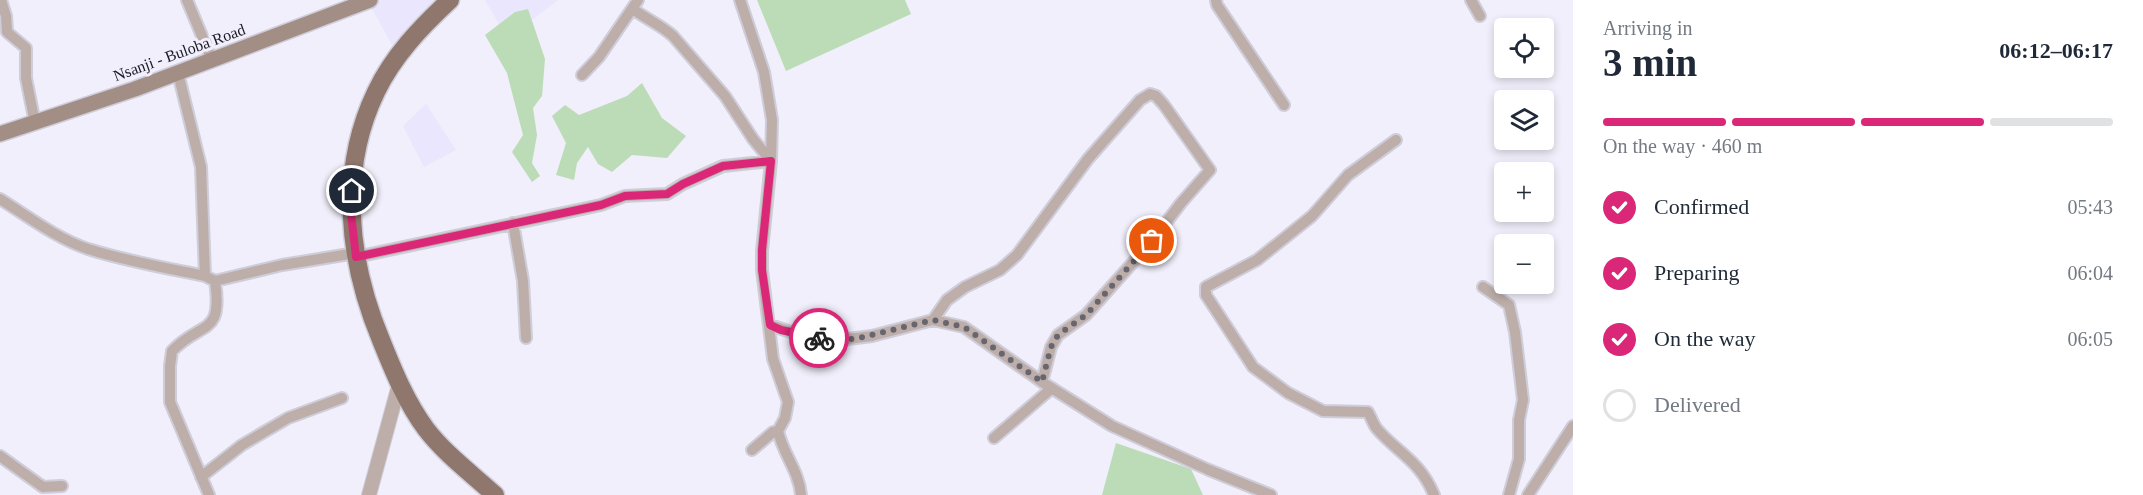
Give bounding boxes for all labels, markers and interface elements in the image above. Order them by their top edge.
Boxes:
text: Arriving in [1603,17,1692,39]
map controls [1494,18,1554,294]
button: locate [1494,18,1554,78]
street label: Nsanji - Buloba Road [111,21,248,85]
text: 06:12–06:17 [1999,38,2113,63]
text: 3 min [1603,41,1697,84]
button: layers [1494,90,1554,150]
text: On the way · 460 m [1603,135,1762,157]
button: + [1494,162,1554,222]
pin [326,165,377,216]
icon: home [335,174,368,207]
icon: check [1603,191,1636,224]
text: Confirmed [1654,194,1749,219]
text: 05:43 [2067,196,2113,218]
pin [1126,215,1177,266]
icon: bag [1135,224,1168,257]
button: − [1494,234,1554,294]
icon: check [1603,257,1636,290]
text: Preparing [1654,260,1740,285]
text: 06:04 [2067,262,2113,284]
courier [789,308,849,368]
icon: bike [803,322,836,355]
icon: check [1603,323,1636,356]
text: On the way [1654,326,1755,351]
text: 06:05 [2067,328,2113,350]
text: Delivered [1654,392,1741,417]

